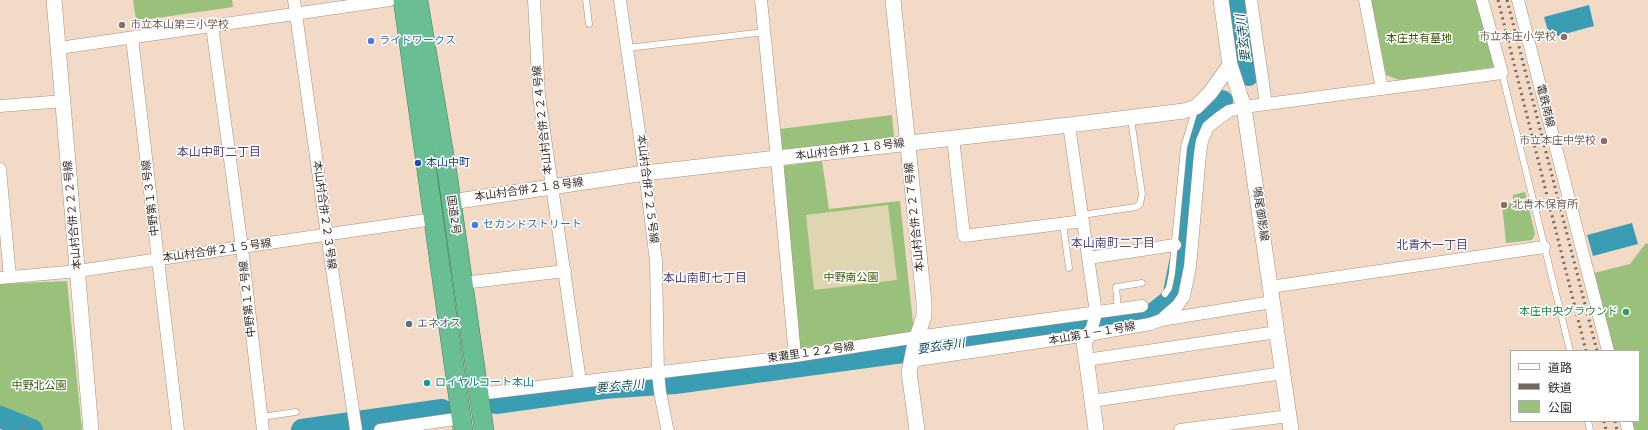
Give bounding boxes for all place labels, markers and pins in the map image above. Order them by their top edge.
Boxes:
place label: 市立本山第三小学校 [130,18,229,32]
marker: 市立本山第三小学校 [117,20,127,30]
place label: 市立本庄小学校 [1479,30,1556,44]
marker: 市立本庄小学校 [1559,32,1569,42]
place label: ライドワークス [379,34,456,48]
marker: ライドワークス [366,36,376,46]
place label: 市立本庄中学校 [1519,134,1596,148]
marker: 市立本庄中学校 [1599,136,1609,146]
place label: 本山中町 [426,156,470,170]
marker: 本山中町 [413,158,423,168]
place label: 北青木保育所 [1512,198,1578,212]
marker: 北青木保育所 [1499,200,1509,210]
place label: セカンドストリート [483,218,582,232]
marker: セカンドストリート [470,220,480,230]
place label: 本庄中央グラウンド [1519,305,1618,319]
marker: 本庄中央グラウンド [1621,307,1631,317]
place label: エネオス [417,317,461,331]
marker: エネオス [404,319,414,329]
place label: ロイヤルコート本山 [435,376,534,390]
marker: ロイヤルコート本山 [422,378,432,388]

